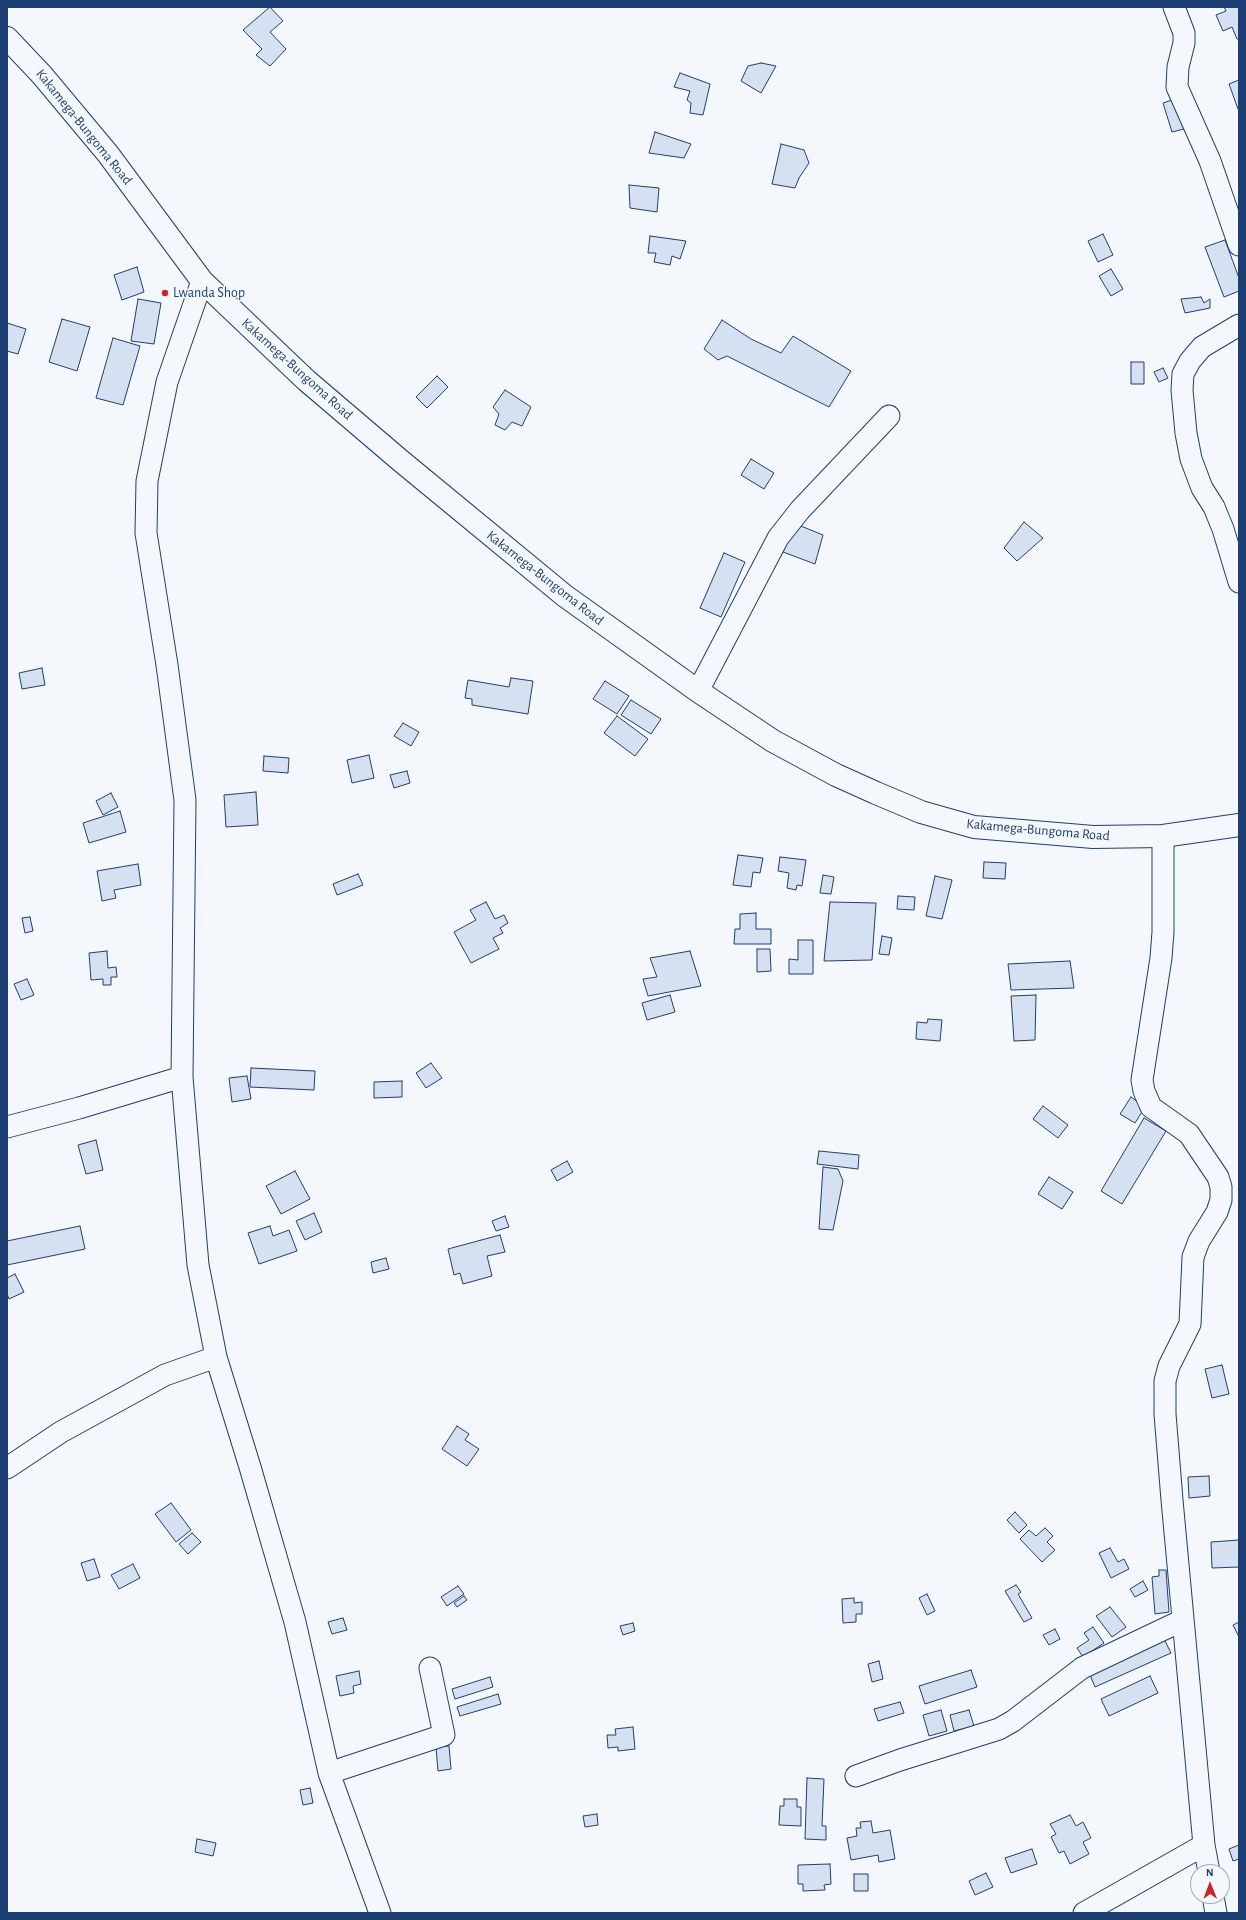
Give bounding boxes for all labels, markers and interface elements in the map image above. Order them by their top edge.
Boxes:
street label: Kakamega-Bungoma Road [32,66,136,188]
place label: Lwanda Shop [173,285,245,301]
marker: Lwanda Shop [160,288,170,298]
street label: Kakamega-Bungoma Road [238,315,356,423]
street label: Kakamega-Bungoma Road [483,527,607,629]
street label: Kakamega-Bungoma Road [966,815,1110,845]
north arrow [1190,1864,1230,1904]
text: N [1206,1867,1214,1878]

